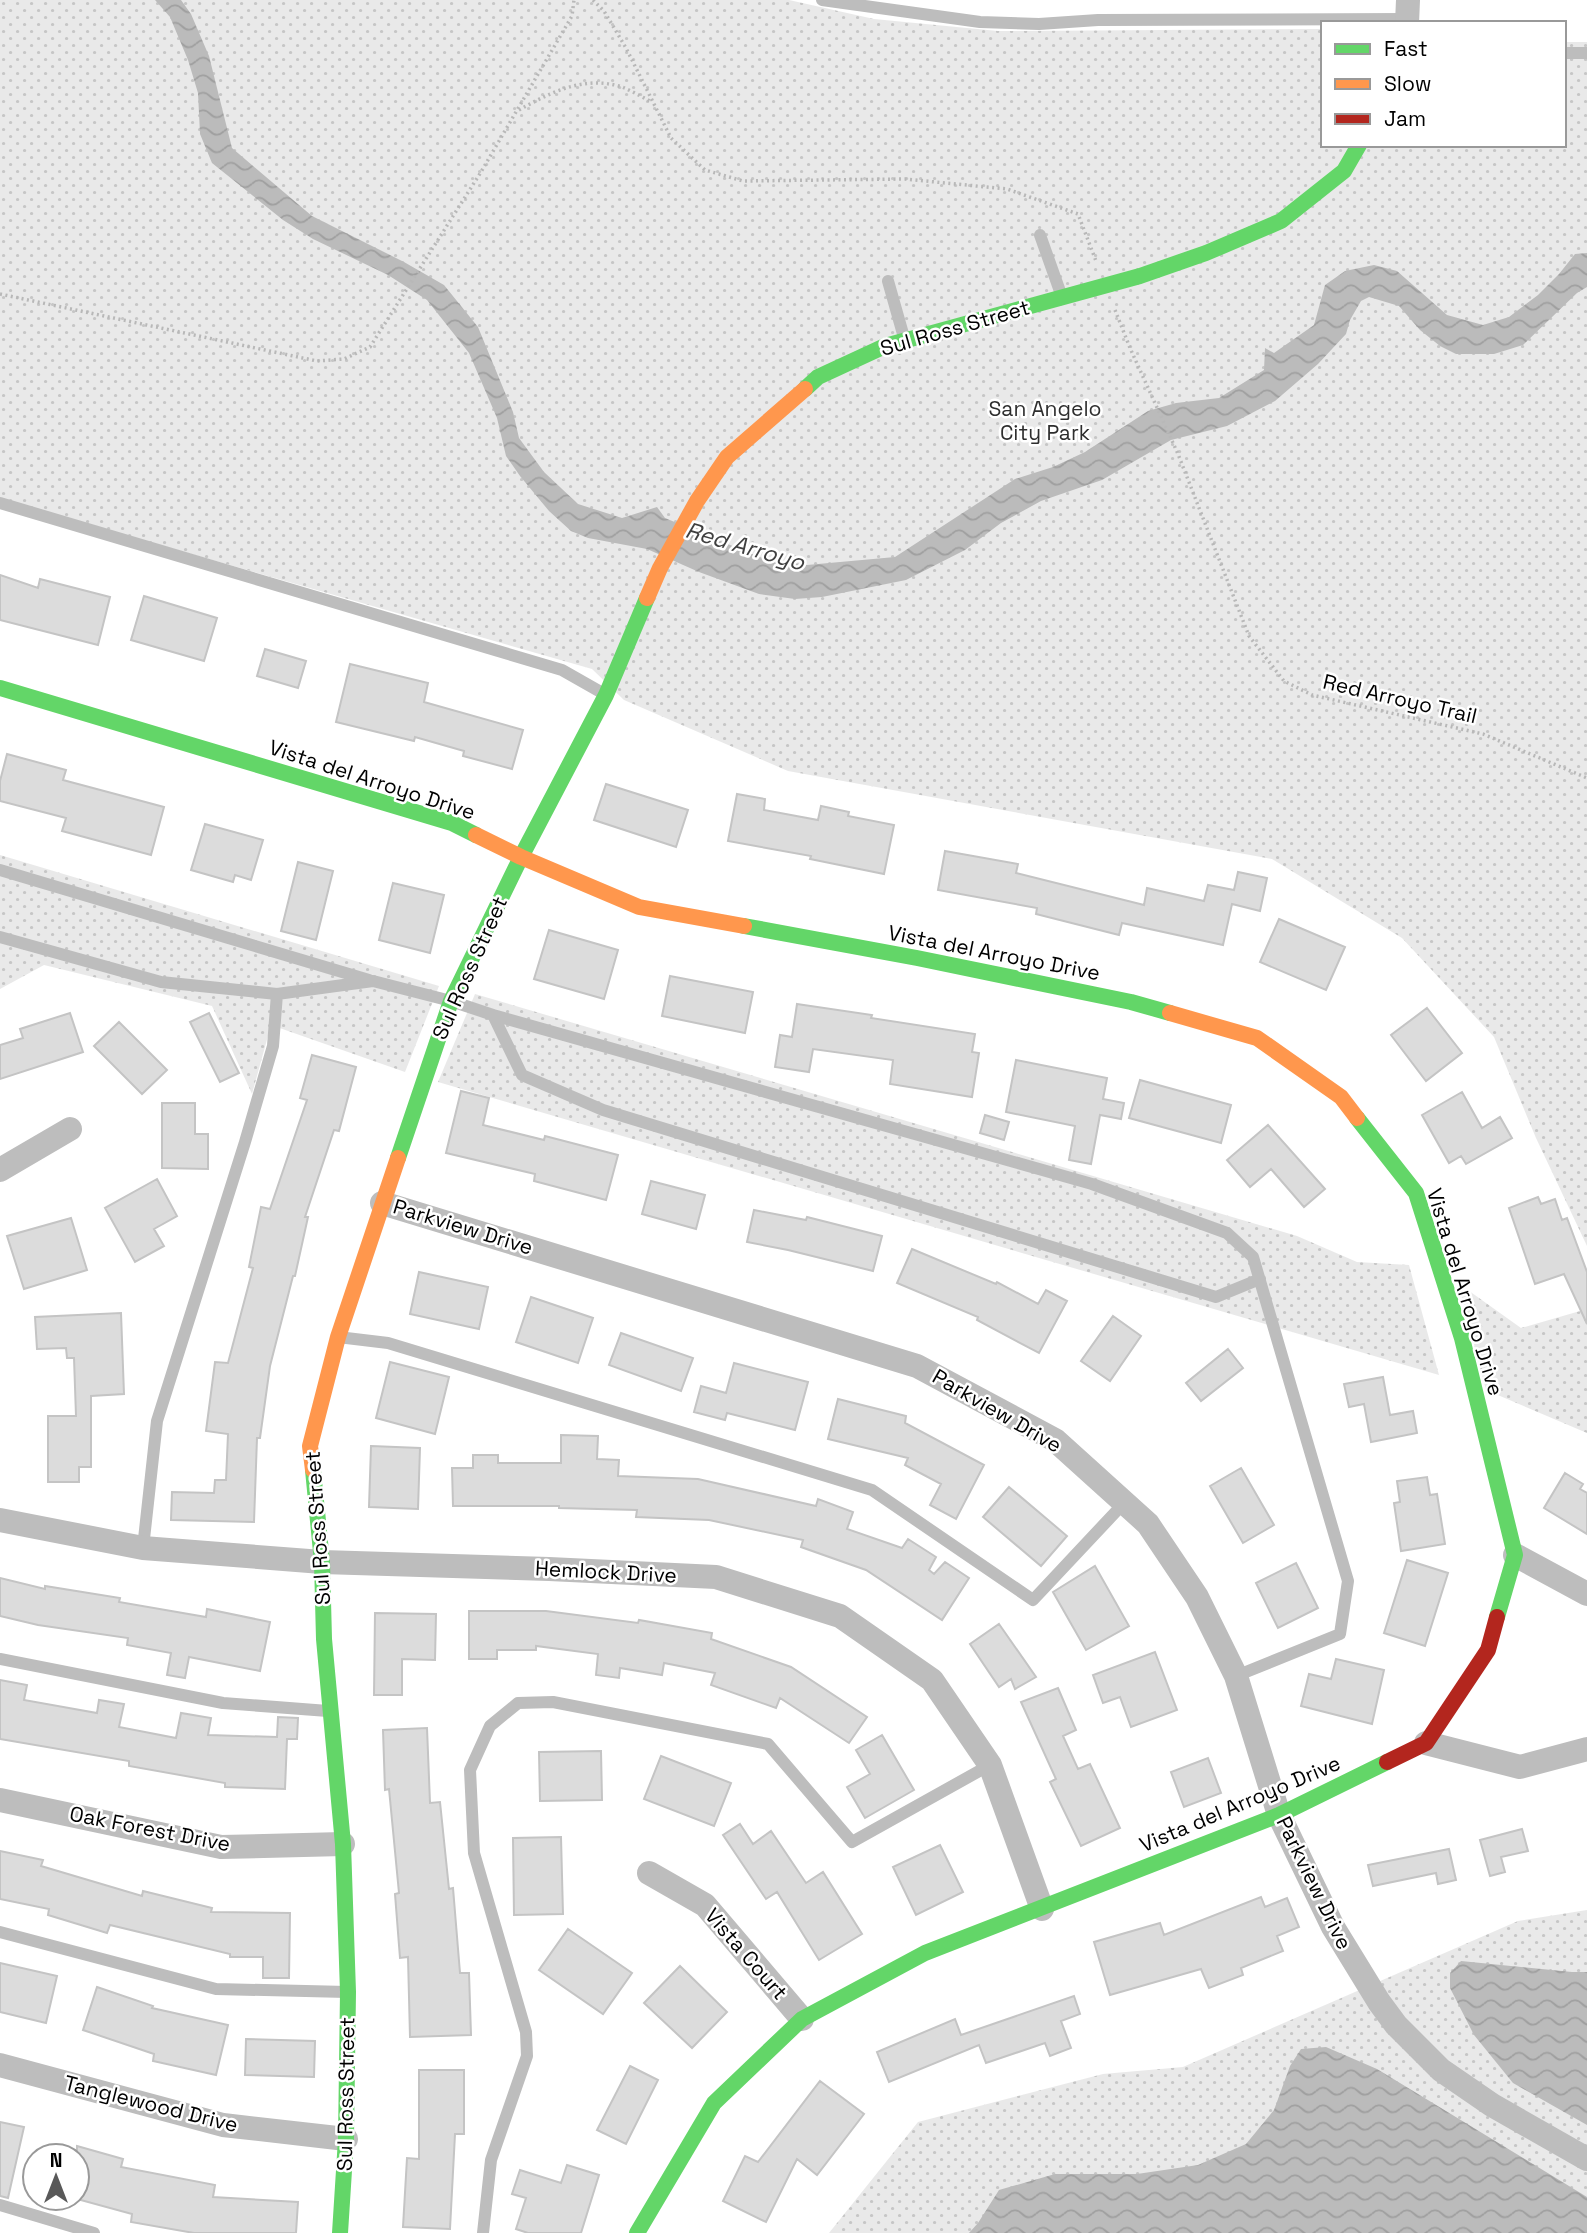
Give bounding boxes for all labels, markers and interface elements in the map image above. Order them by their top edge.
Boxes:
legend [1321,21,1566,147]
text: Fast [1384,35,1428,62]
text: Slow [1384,70,1432,97]
text: Jam [1384,105,1426,132]
street label: Sul Ross Street [877,293,1033,362]
park label: San Angelo City Park [988,395,1102,446]
water label: Red Arroyo [682,515,809,578]
street label: Red Arroyo Trail [1320,668,1480,729]
street label: Vista del Arroyo Drive [266,733,479,826]
street label: Sul Ross Street [426,892,513,1044]
street label: Vista del Arroyo Drive [886,919,1102,986]
street label: Vista del Arroyo Drive [1421,1185,1510,1399]
street label: Parkview Drive [390,1192,536,1261]
street label: Parkview Drive [928,1363,1067,1458]
street label: Sul Ross Street [299,1450,336,1606]
street label: Hemlock Drive [534,1554,678,1589]
street label: Vista del Arroyo Drive [1135,1749,1344,1858]
street label: Oak Forest Drive [67,1800,233,1857]
street label: Parkview Drive [1271,1812,1358,1954]
street label: Vista Court [699,1902,794,2005]
street label: Sul Ross Street [331,2017,360,2171]
street label: Tanglewood Drive [61,2069,241,2138]
north arrow [21,2142,91,2212]
text: N [50,2148,62,2173]

